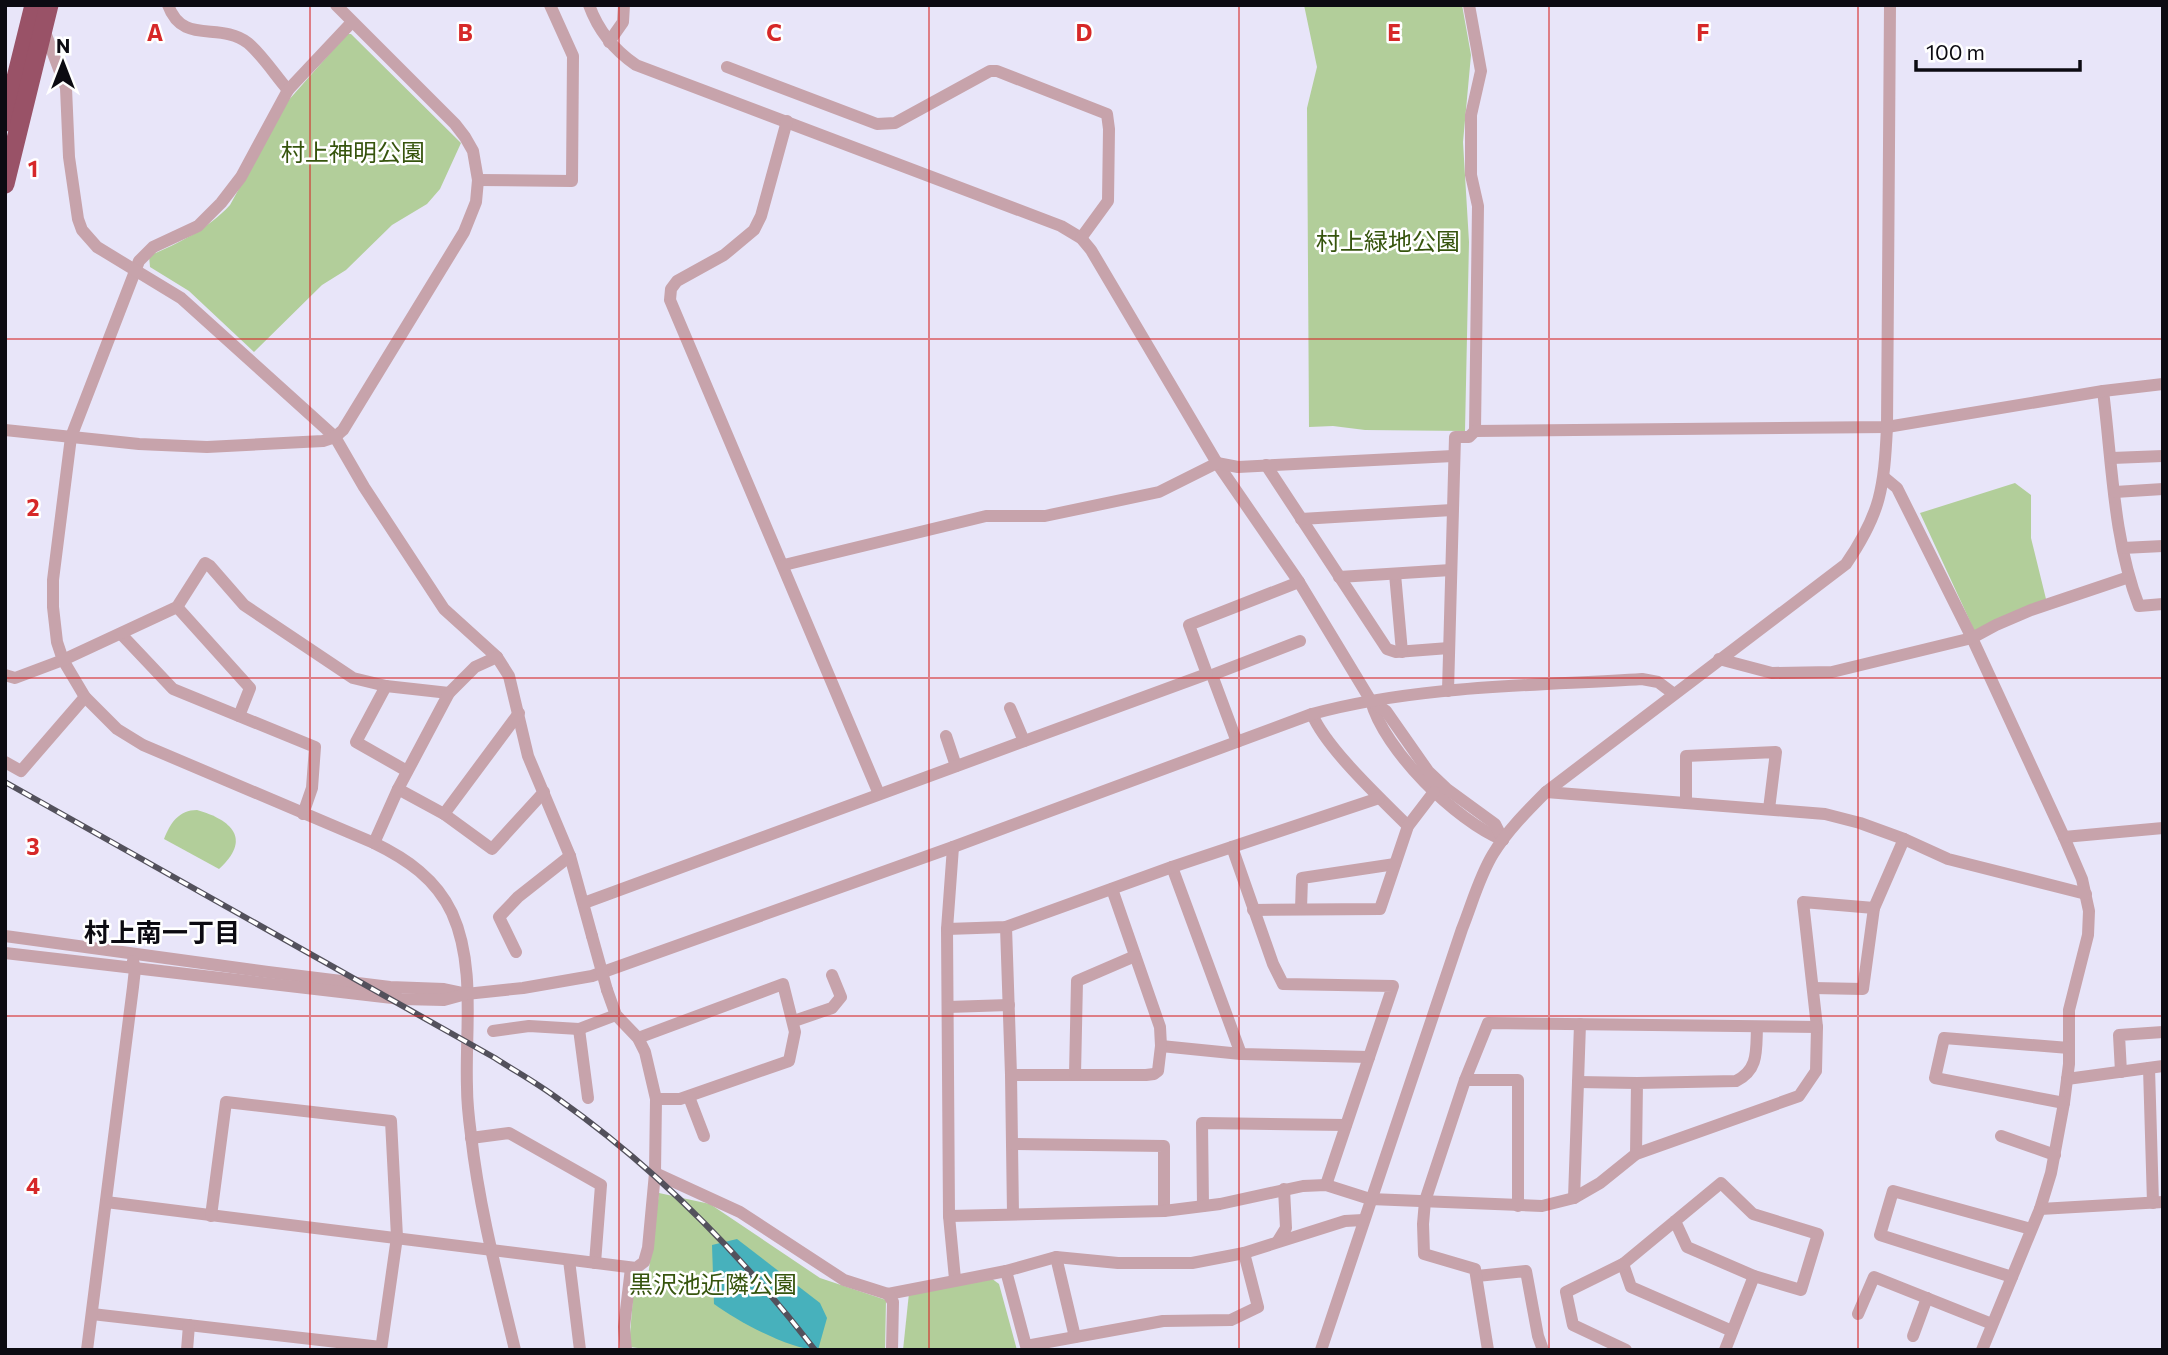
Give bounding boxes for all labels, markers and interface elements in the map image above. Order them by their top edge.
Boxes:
text: A [147,18,164,46]
text: B [457,18,473,46]
text: C [766,18,782,46]
text: D [1076,18,1093,46]
text: E [1387,18,1401,46]
text: F [1696,18,1710,46]
north arrow [28,28,98,98]
scale bar [1916,28,2080,72]
text: N [56,34,70,57]
text: 100 m [1926,39,1985,64]
park label: 村上神明公園 [281,137,425,166]
text: 1 [28,154,38,182]
park label: 村上緑地公園 [1316,226,1460,255]
text: 2 [26,493,40,521]
text: 3 [26,832,40,860]
district label: 村上南一丁目 [84,916,240,947]
text: 4 [26,1171,40,1199]
park label: 黒沢池近隣公園 [629,1269,797,1298]

